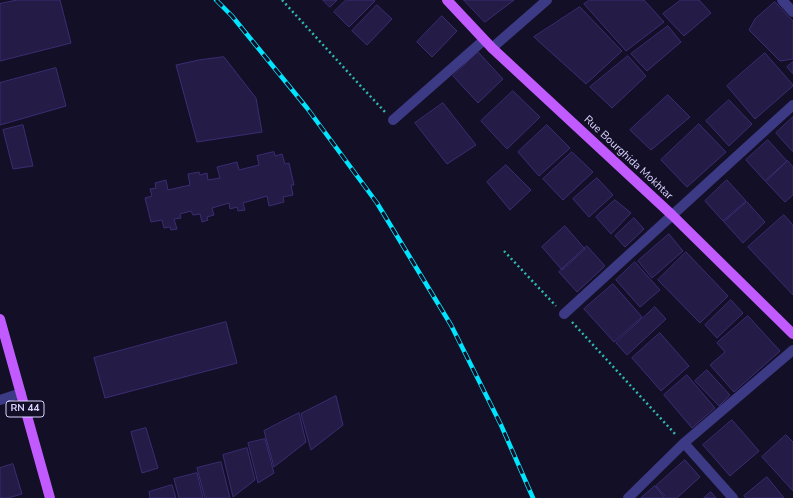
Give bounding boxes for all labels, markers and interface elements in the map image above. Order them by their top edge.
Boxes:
street label: Rue Bourghida Mokhtar [581,113,675,203]
road number: RN 44 [6,401,44,417]

